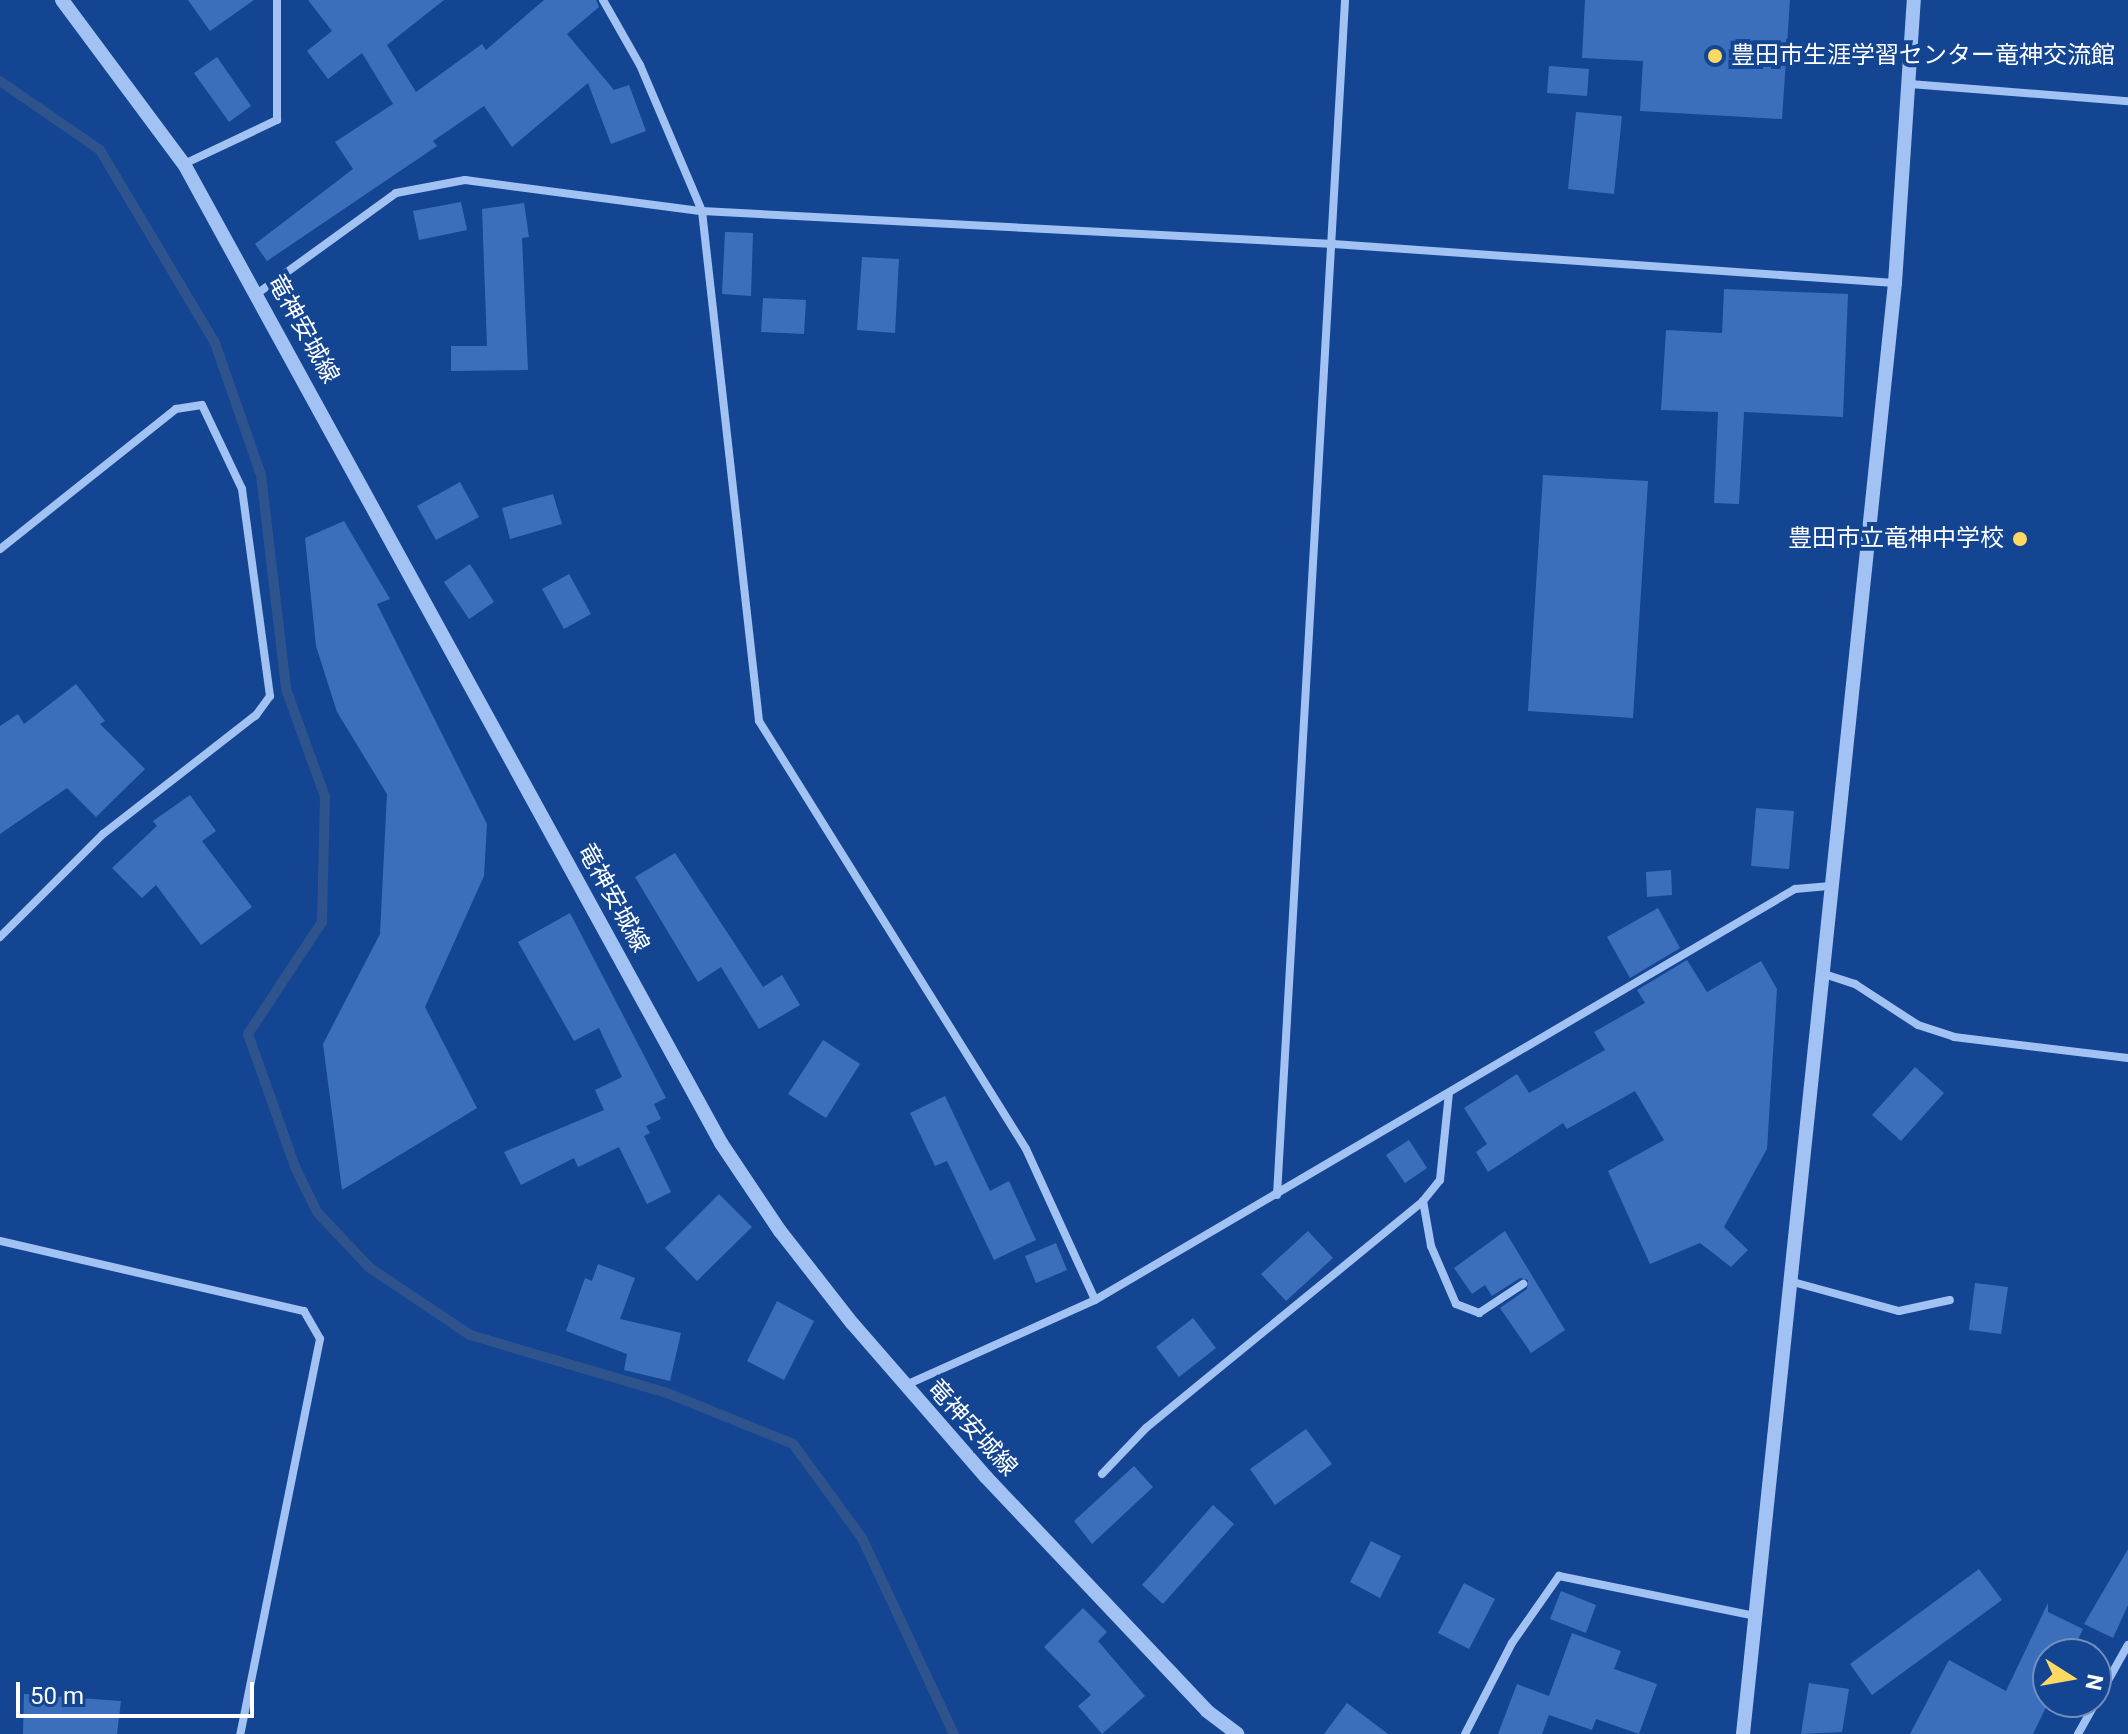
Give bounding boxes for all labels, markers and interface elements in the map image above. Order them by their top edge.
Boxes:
place label: 豊田市生涯学習センター竜神交流館 [1731,42,2115,70]
marker: 豊田市生涯学習センター竜神交流館 [1706,47,1724,65]
street label: 竜神安城線 [261,270,345,388]
place label: 豊田市立竜神中学校 [1788,525,2004,553]
marker: 豊田市立竜神中学校 [2011,530,2029,548]
street label: 竜神安城線 [571,839,655,957]
street label: 竜神安城線 [921,1374,1023,1482]
north arrow [2032,1638,2112,1718]
scale bar [20,1666,258,1716]
text: N [2080,1672,2108,1692]
text: 50 m [30,1682,84,1710]

